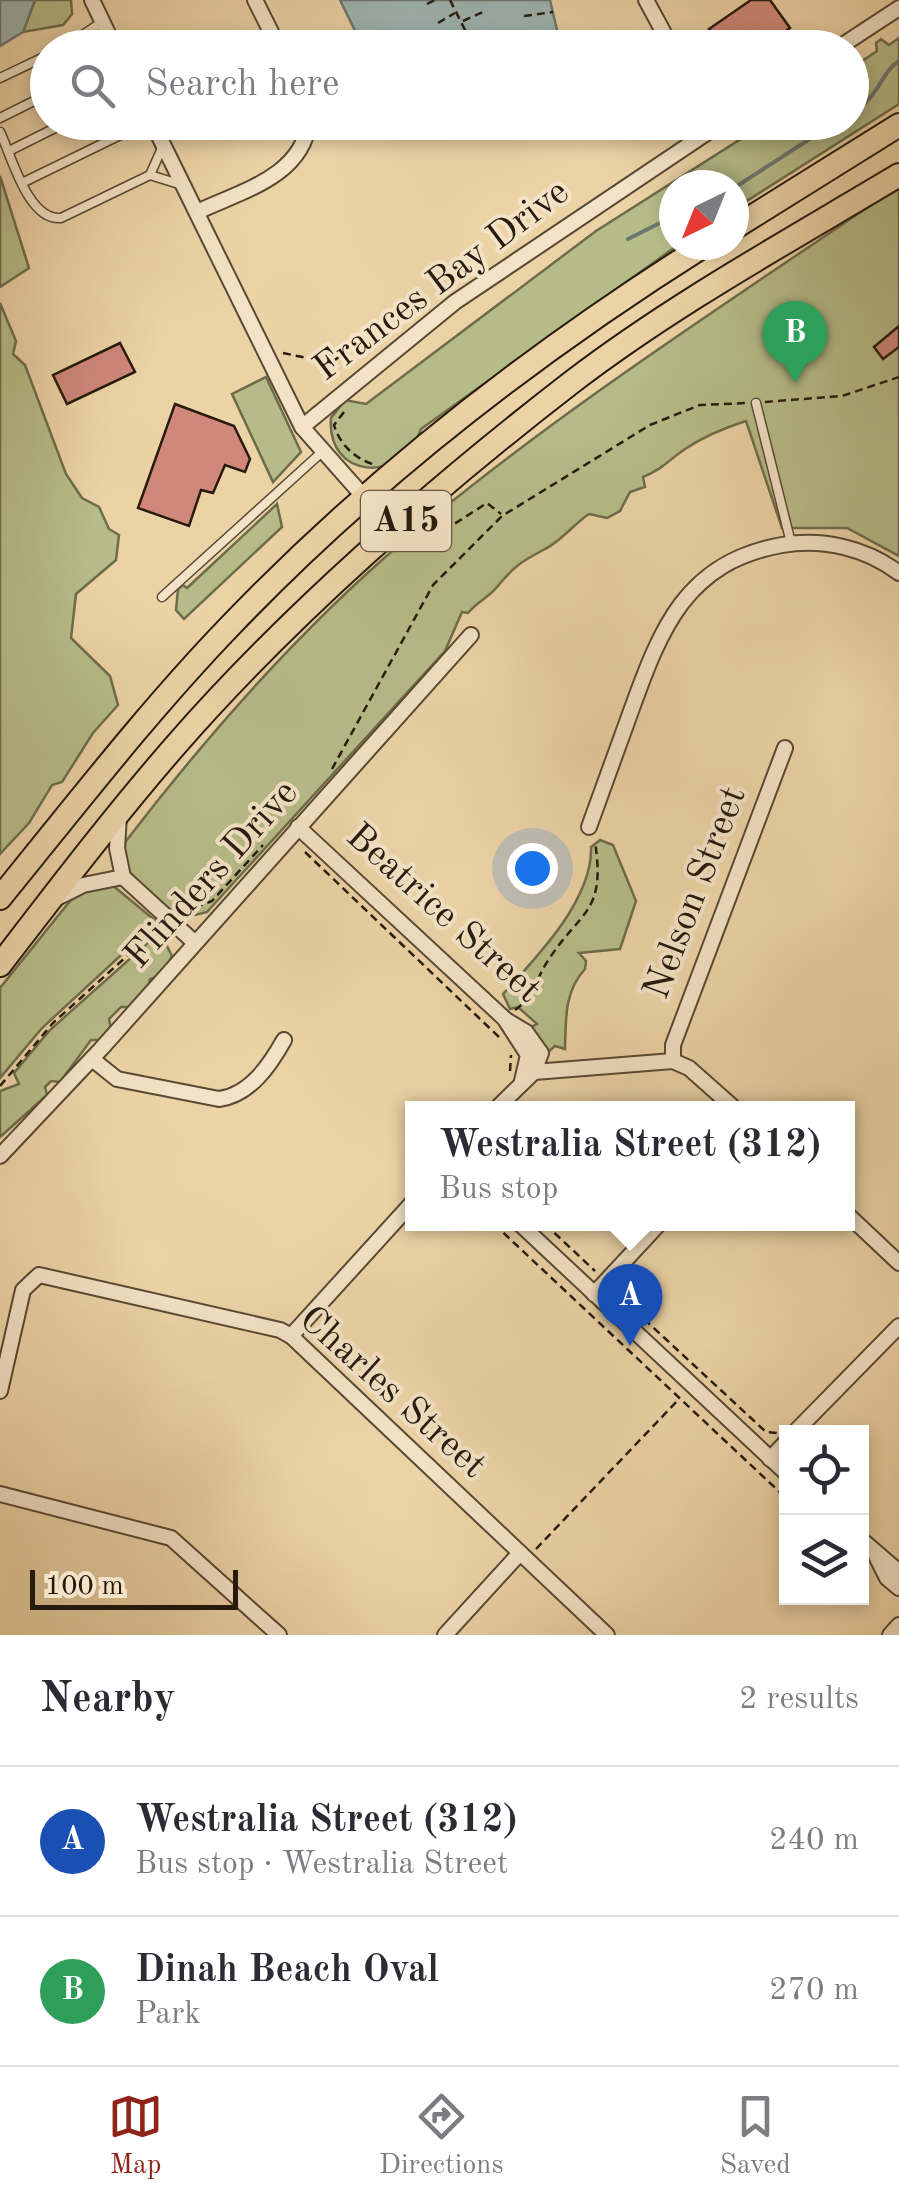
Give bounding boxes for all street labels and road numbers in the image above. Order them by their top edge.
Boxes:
street label: Frances Bay Drive [308,173,576,389]
road number: A15 [361,491,451,551]
street label: Flinders Drive [118,774,306,976]
street label: Nelson Street [638,782,754,1004]
street label: Beatrice Street [339,817,547,1011]
street label: Charles Street [292,1300,492,1486]

